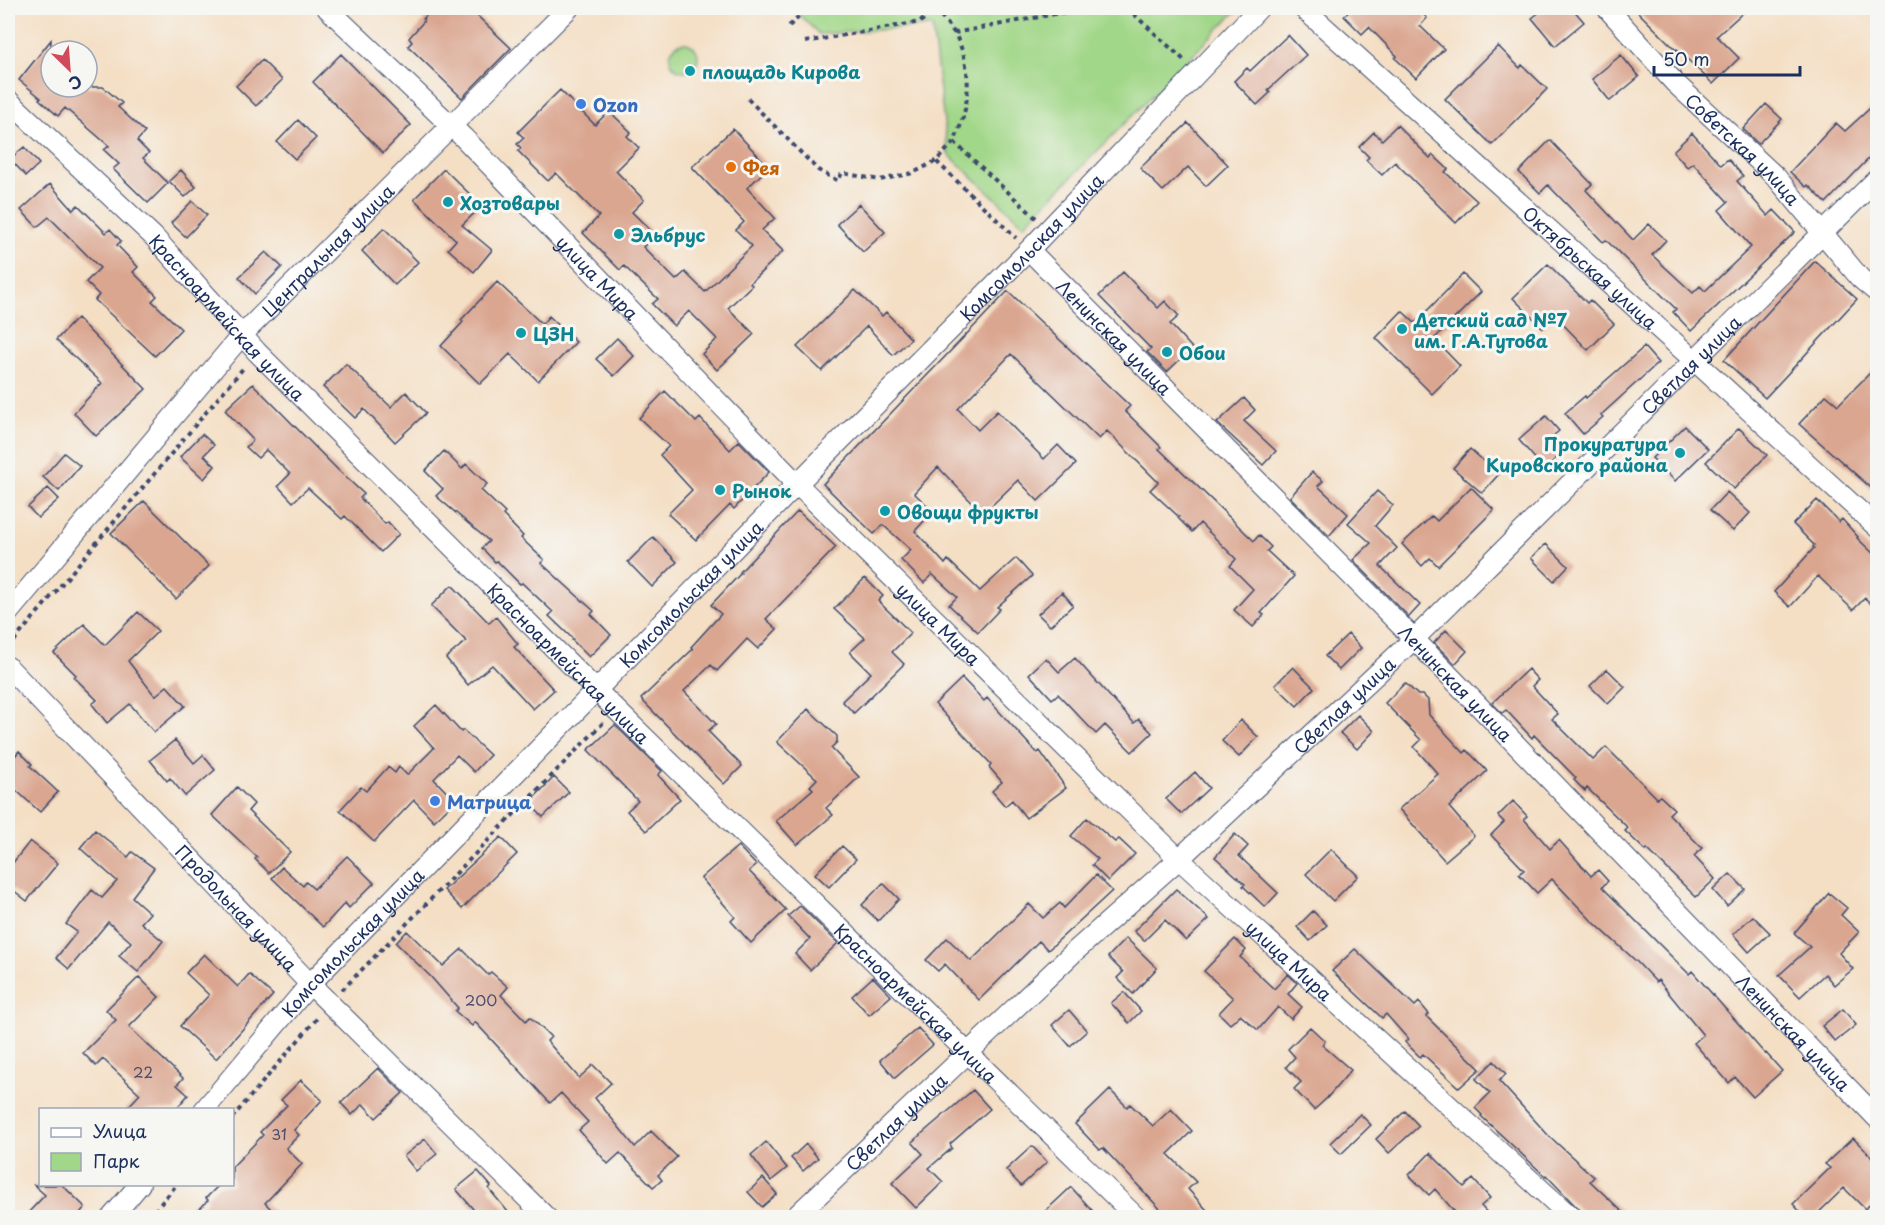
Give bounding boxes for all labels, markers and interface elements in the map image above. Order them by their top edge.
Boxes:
north arrow [39,39,99,99]
scale bar [1654,39,1800,77]
text: 50 m [1663,45,1710,72]
place label: площадь Кирова [702,58,860,85]
marker: площадь Кирова [683,64,697,78]
text: С [65,70,86,97]
street label: Советская улица [1680,86,1808,211]
place label: Ozon [593,91,638,118]
marker: Ozon [574,97,588,111]
place label: Фея [743,154,780,181]
marker: Фея [724,160,738,174]
street label: Комсомольская улица [953,166,1110,326]
street label: Центральная улица [255,177,400,322]
place label: Хозтовары [460,189,560,216]
marker: Хозтовары [441,195,455,209]
street label: Октябрьская улица [1517,199,1664,335]
place label: Эльбрус [631,221,706,248]
marker: Эльбрус [612,227,626,241]
street label: Красноармейская улица [144,228,312,407]
street label: улица Мира [551,229,646,326]
street label: Ленинская улица [1051,273,1179,401]
place label: Детский сад №7 им. Г.А.Тутова [1413,306,1568,354]
street label: Светлая улица [1634,308,1747,420]
place label: ЦЗН [533,320,574,347]
marker: Детский сад №7 им. Г.А.Тутова [1395,322,1409,336]
marker: ЦЗН [514,326,528,340]
place label: Обои [1179,339,1226,366]
marker: Обои [1160,345,1174,359]
place label: Прокуратура Кировского района [1486,430,1668,478]
marker: Прокуратура Кировского района [1673,446,1687,460]
place label: Рынок [732,477,792,504]
marker: Рынок [713,483,727,497]
place label: Овощи фрукты [897,498,1039,525]
marker: Овощи фрукты [878,504,892,518]
street label: Комсомольская улица [612,513,769,673]
street label: Красноармейская улица [482,576,657,750]
street label: улица Мира [891,576,988,671]
street label: Ленинская улица [1393,618,1520,748]
street label: Светлая улица [1286,650,1401,760]
place label: Матрица [447,788,532,815]
marker: Матрица [428,794,442,808]
street label: Продольная улица [170,838,305,977]
street label: Комсомольская улица [275,861,430,1022]
street label: улица Мира [1240,913,1339,1007]
street label: Красноармейская улица [829,917,1005,1089]
street label: Ленинская улица [1731,967,1858,1097]
house number: 200 [465,988,497,1011]
house number: 22 [133,1060,153,1083]
street label: Светлая улица [839,1066,953,1177]
legend [39,1108,234,1186]
text: Улица [93,1117,147,1144]
house number: 31 [271,1122,287,1145]
text: Парк [93,1147,140,1174]

